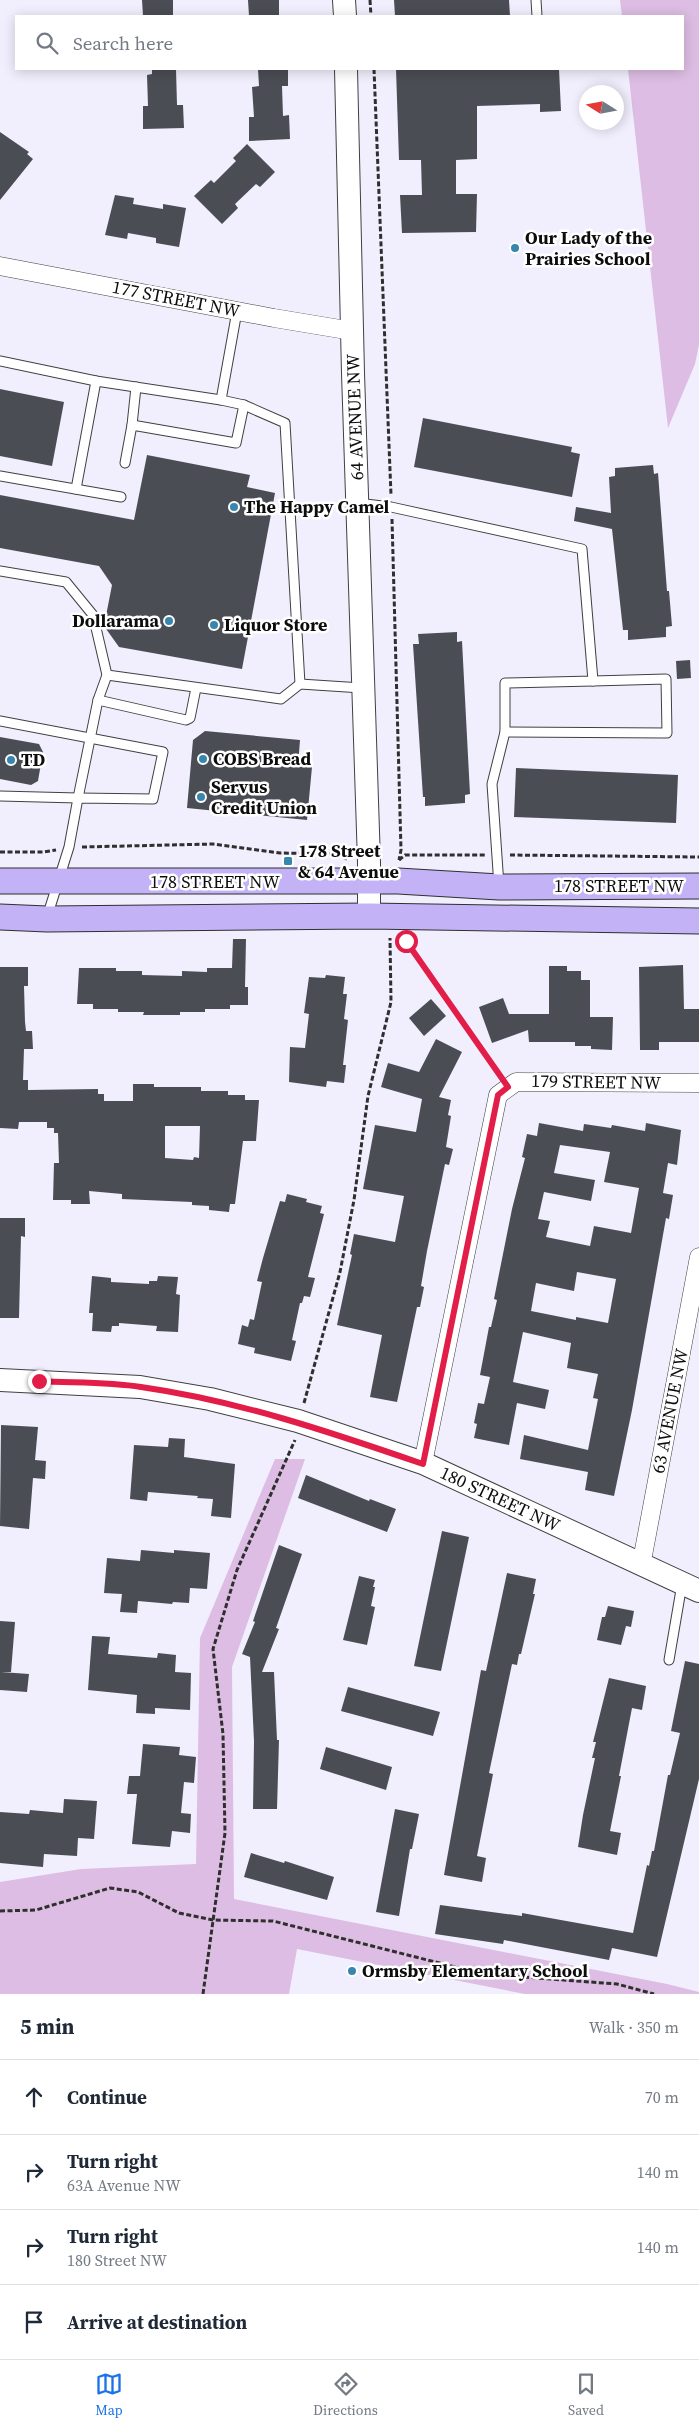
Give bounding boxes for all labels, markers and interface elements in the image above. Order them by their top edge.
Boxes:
search box [15,15,684,70]
icon: search [33,29,61,57]
text: Search here [73,30,173,56]
north arrow [579,85,624,130]
place label: Our Lady of the Prairies School [525,225,652,271]
marker: Our Lady of the Prairies School [509,242,521,254]
street label: 177 STREET NW [110,274,243,323]
street label: 64 AVENUE NW [340,353,369,481]
place label: The Happy Camel [244,494,390,519]
marker: The Happy Camel [228,501,240,513]
place label: Dollarama [72,608,159,633]
place label: Liquor Store [224,612,327,637]
marker: Dollarama [163,615,175,627]
marker: Liquor Store [208,619,220,631]
place label: COBS Bread [213,746,311,771]
place label: TD [21,747,45,772]
marker: COBS Bread [197,753,209,765]
marker: TD [5,754,17,766]
place label: Servus Credit Union [211,774,317,820]
marker: Servus Credit Union [195,791,207,803]
place label: 178 Street & 64 Avenue [298,838,399,884]
marker: 178 Street & 64 Avenue [282,855,294,867]
street label: 178 STREET NW [150,869,281,894]
street label: 178 STREET NW [554,873,685,898]
route start [395,930,418,953]
street label: 179 STREET NW [531,1068,662,1095]
street label: 63 AVENUE NW [645,1346,694,1475]
route end [28,1370,51,1393]
street label: 180 STREET NW [436,1460,565,1538]
place label: Ormsby Elementary School [362,1958,588,1983]
marker: Ormsby Elementary School [346,1965,358,1977]
text: 5 min [20,2012,75,2041]
text: Walk · 350 m [589,2016,679,2038]
icon: ahead [20,2083,48,2111]
text: Continue [67,2084,147,2110]
text: 70 m [645,2086,679,2108]
text: Turn right [67,2148,158,2174]
icon: right [20,2158,48,2186]
text: 140 m [637,2161,679,2183]
text: 63A Avenue NW [67,2174,181,2196]
text: Turn right [67,2223,158,2249]
icon: right [20,2233,48,2261]
text: 140 m [637,2236,679,2258]
text: 180 Street NW [67,2249,167,2271]
icon: arrive [20,2308,48,2336]
text: Arrive at destination [67,2309,247,2335]
tab: Map [95,2370,123,2420]
tab: Directions [313,2370,378,2420]
tab: Saved [568,2370,604,2420]

